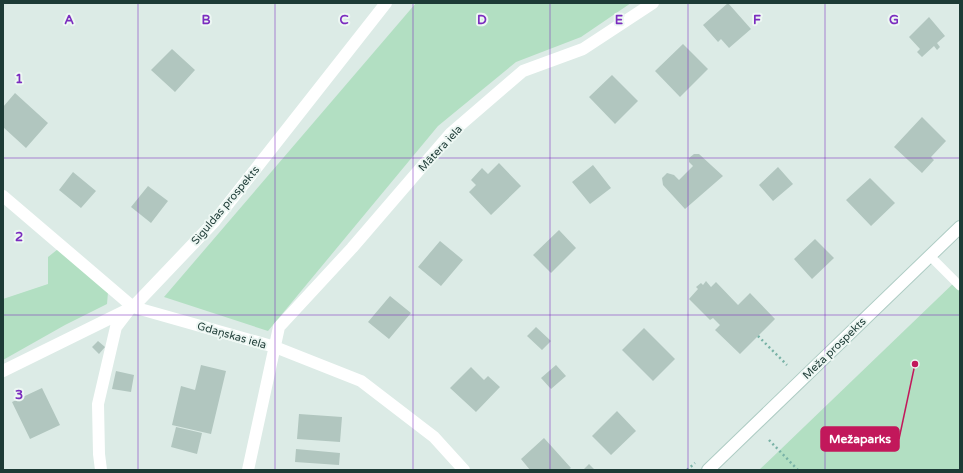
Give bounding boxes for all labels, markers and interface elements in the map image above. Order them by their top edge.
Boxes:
text: A [64,12,74,28]
text: B [201,12,211,28]
text: C [339,12,349,28]
text: D [477,12,487,28]
text: E [615,12,623,28]
text: F [753,12,761,28]
text: G [889,12,899,28]
text: 1 [15,71,23,87]
street label: Mātera iela [416,123,465,174]
street label: Siguldas prospekts [189,163,262,247]
text: 2 [15,229,23,245]
street label: Meža prospekts [800,315,869,382]
street label: Gdaņskas iela [196,319,268,352]
text: 3 [15,387,23,403]
callout: Mežaparks [821,427,899,451]
text: Mežaparks [829,432,891,447]

